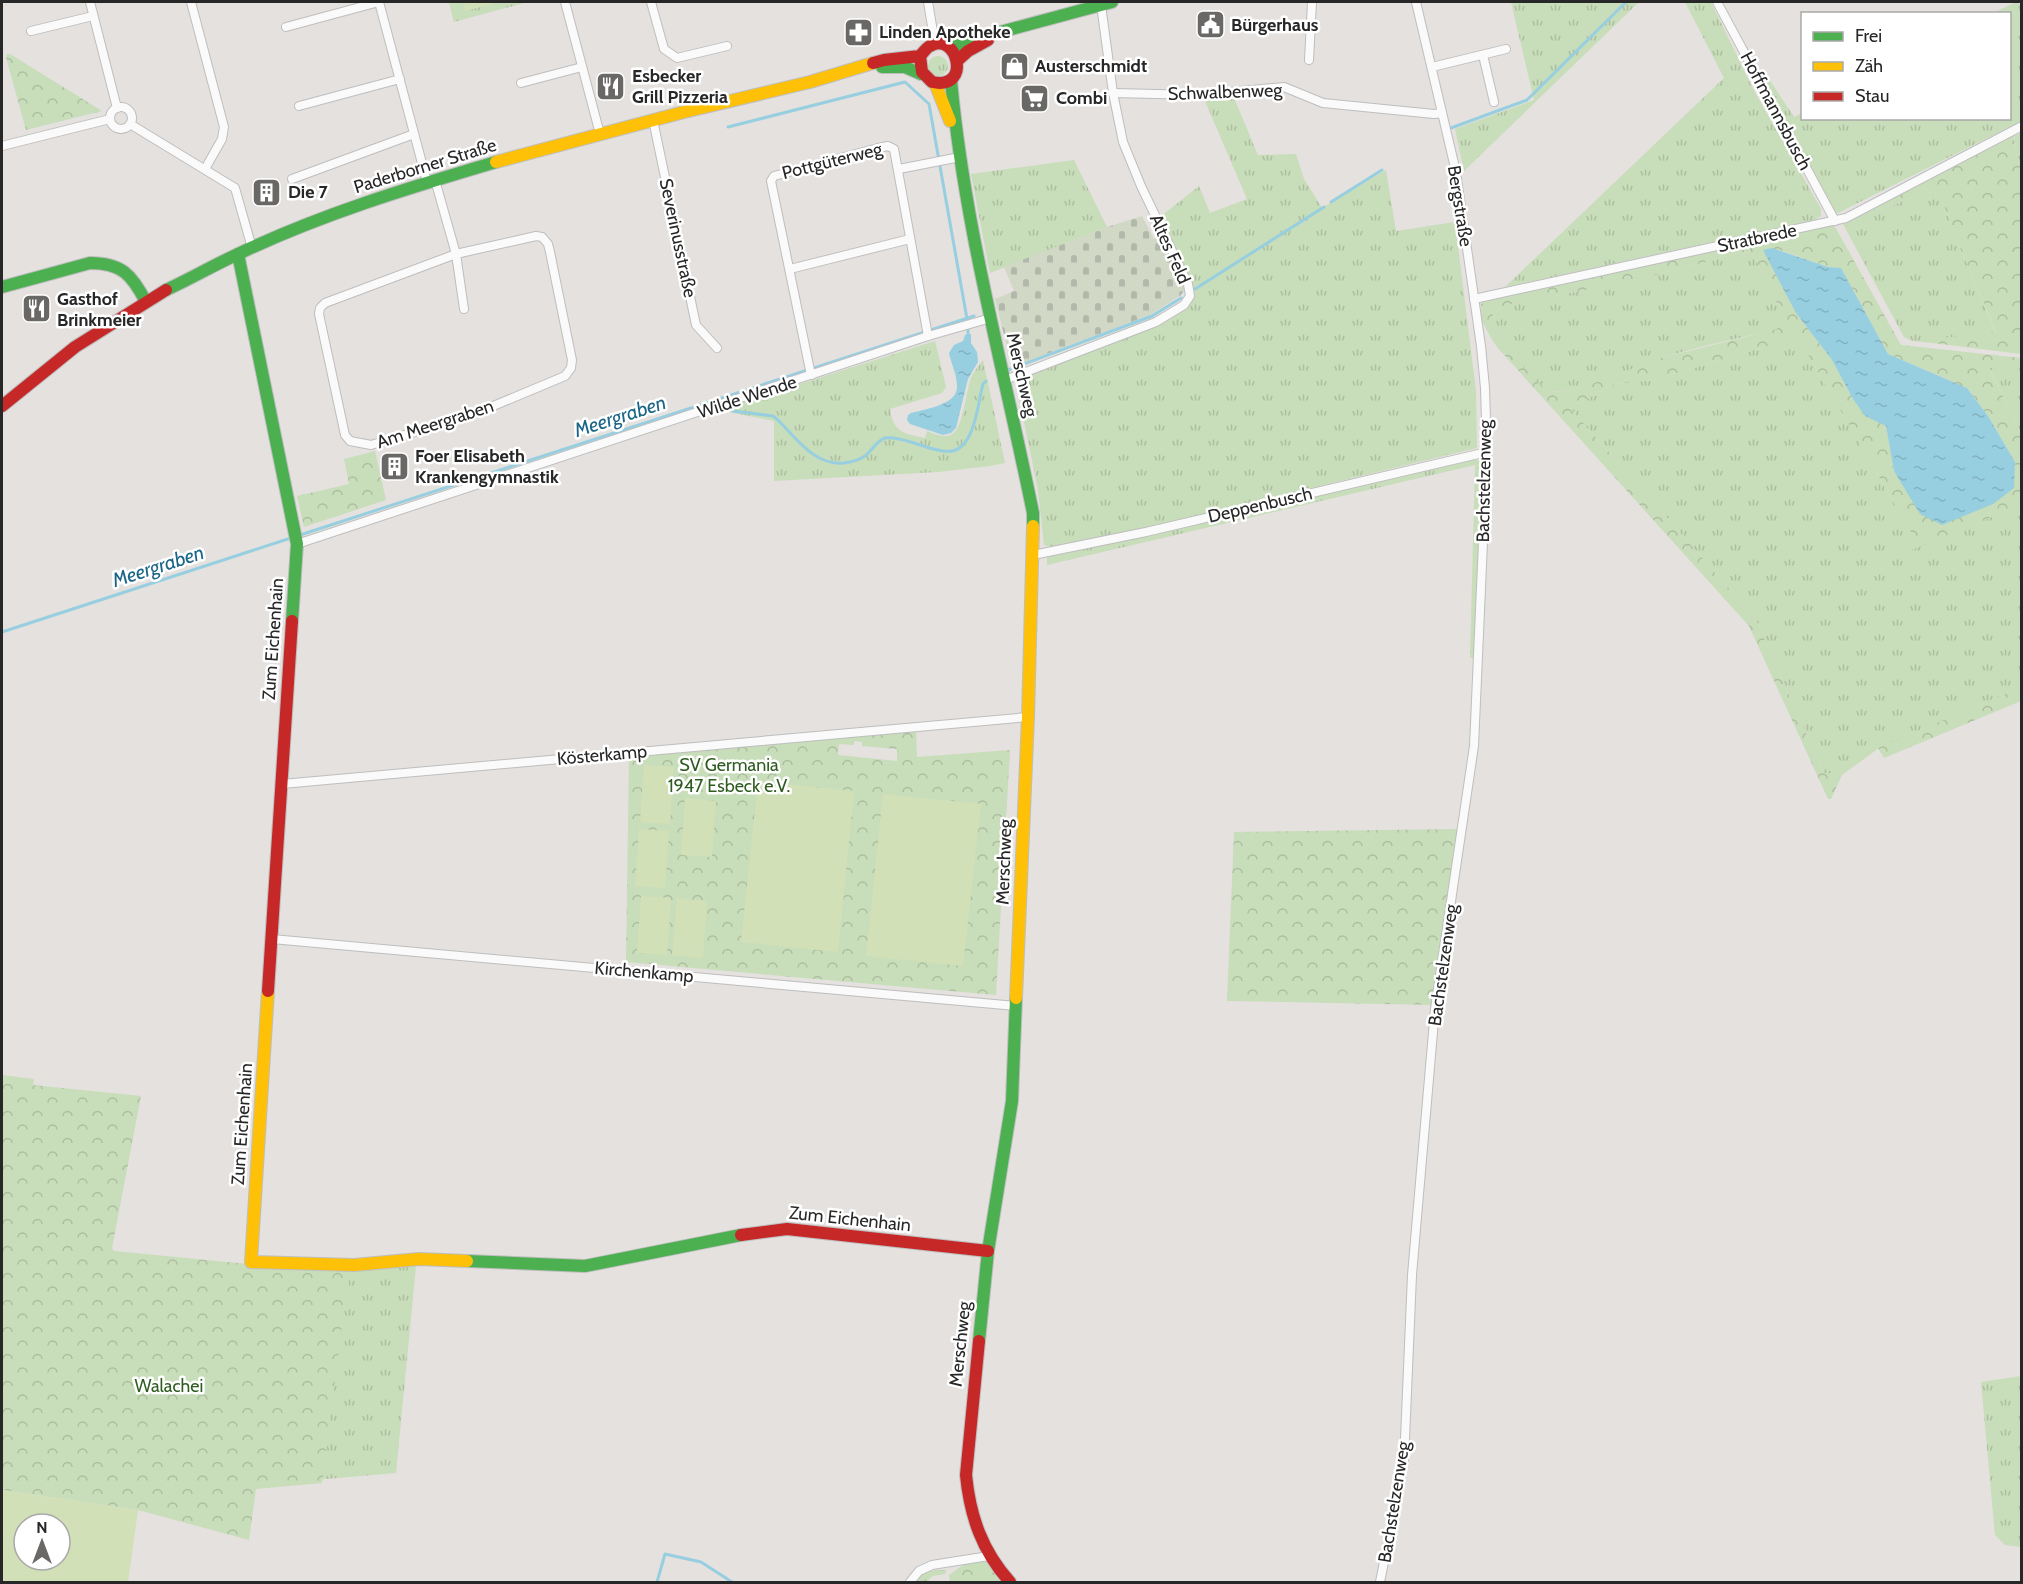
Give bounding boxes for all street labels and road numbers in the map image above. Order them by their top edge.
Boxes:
street label: Hoffmannsbusch [1736,48,1816,174]
street label: Schwalbenweg [1167,79,1284,105]
street label: Paderborner Straße [351,134,499,198]
street label: Pottgüterweg [780,138,885,184]
street label: Bergstraße [1443,164,1477,248]
street label: Severinusstraße [655,176,701,300]
street label: Altes Feld [1145,211,1195,287]
street label: Stratbrede [1715,219,1799,257]
street label: Merschweg [1002,331,1043,420]
street label: Wilde Wende [695,371,799,423]
street label: Am Meergraben [374,395,496,453]
street label: Bachstelzenweg [1472,418,1496,543]
street label: Deppenbusch [1206,482,1314,528]
street label: Zum Eichenhain [258,577,288,701]
street label: Kösterkamp [556,740,648,770]
street label: Merschweg [992,818,1017,905]
street label: Bachstelzenweg [1424,902,1463,1027]
street label: Kirchenkamp [593,957,695,987]
street label: Zum Eichenhain [227,1062,257,1186]
street label: Zum Eichenhain [788,1202,912,1236]
street label: Merschweg [945,1299,976,1388]
street label: Bachstelzenweg [1374,1439,1415,1564]

